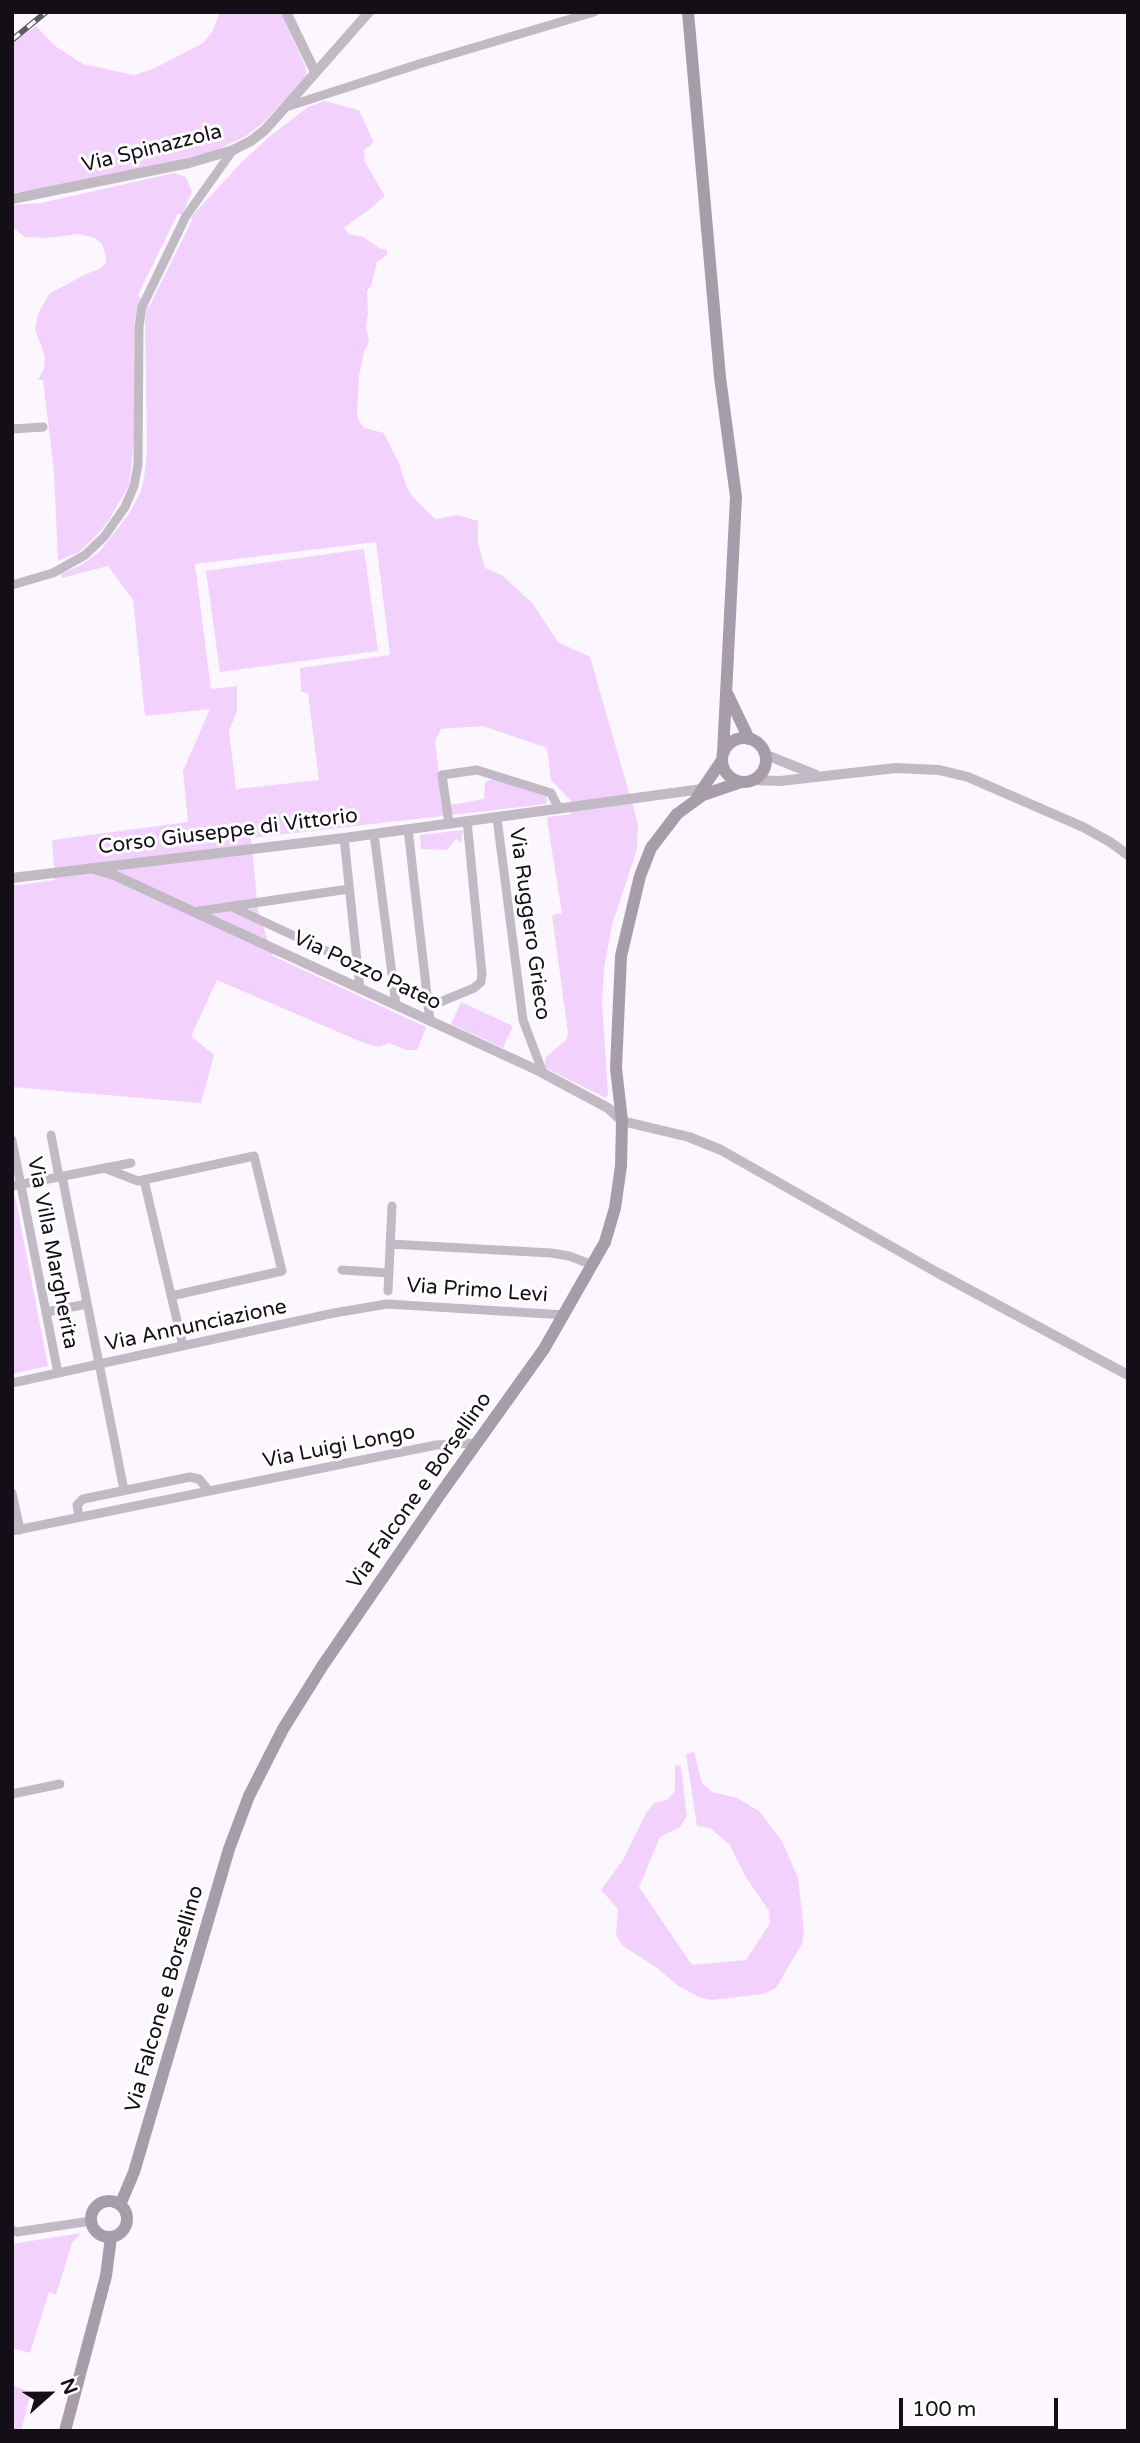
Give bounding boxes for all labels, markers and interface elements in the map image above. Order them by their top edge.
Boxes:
street label: Via Spinazzola [79,119,225,179]
street label: Corso Giuseppe di Vittorio [97,804,359,860]
street label: Via Ruggero Grieco [503,826,555,1022]
street label: Via Pozzo Pateo [289,926,445,1016]
street label: Via Villa Margherita [21,1155,83,1351]
street label: Via Primo Levi [405,1273,549,1309]
street label: Via Annunciazione [103,1294,289,1358]
street label: Via Falcone e Borsellino [342,1388,498,1594]
street label: Via Luigi Longo [261,1420,417,1474]
street label: Via Falcone e Borsellino [121,1883,209,2115]
north arrow [14,2359,84,2429]
text: N [56,2375,82,2398]
scale bar [902,2384,1061,2428]
text: 100 m [912,2397,976,2422]

